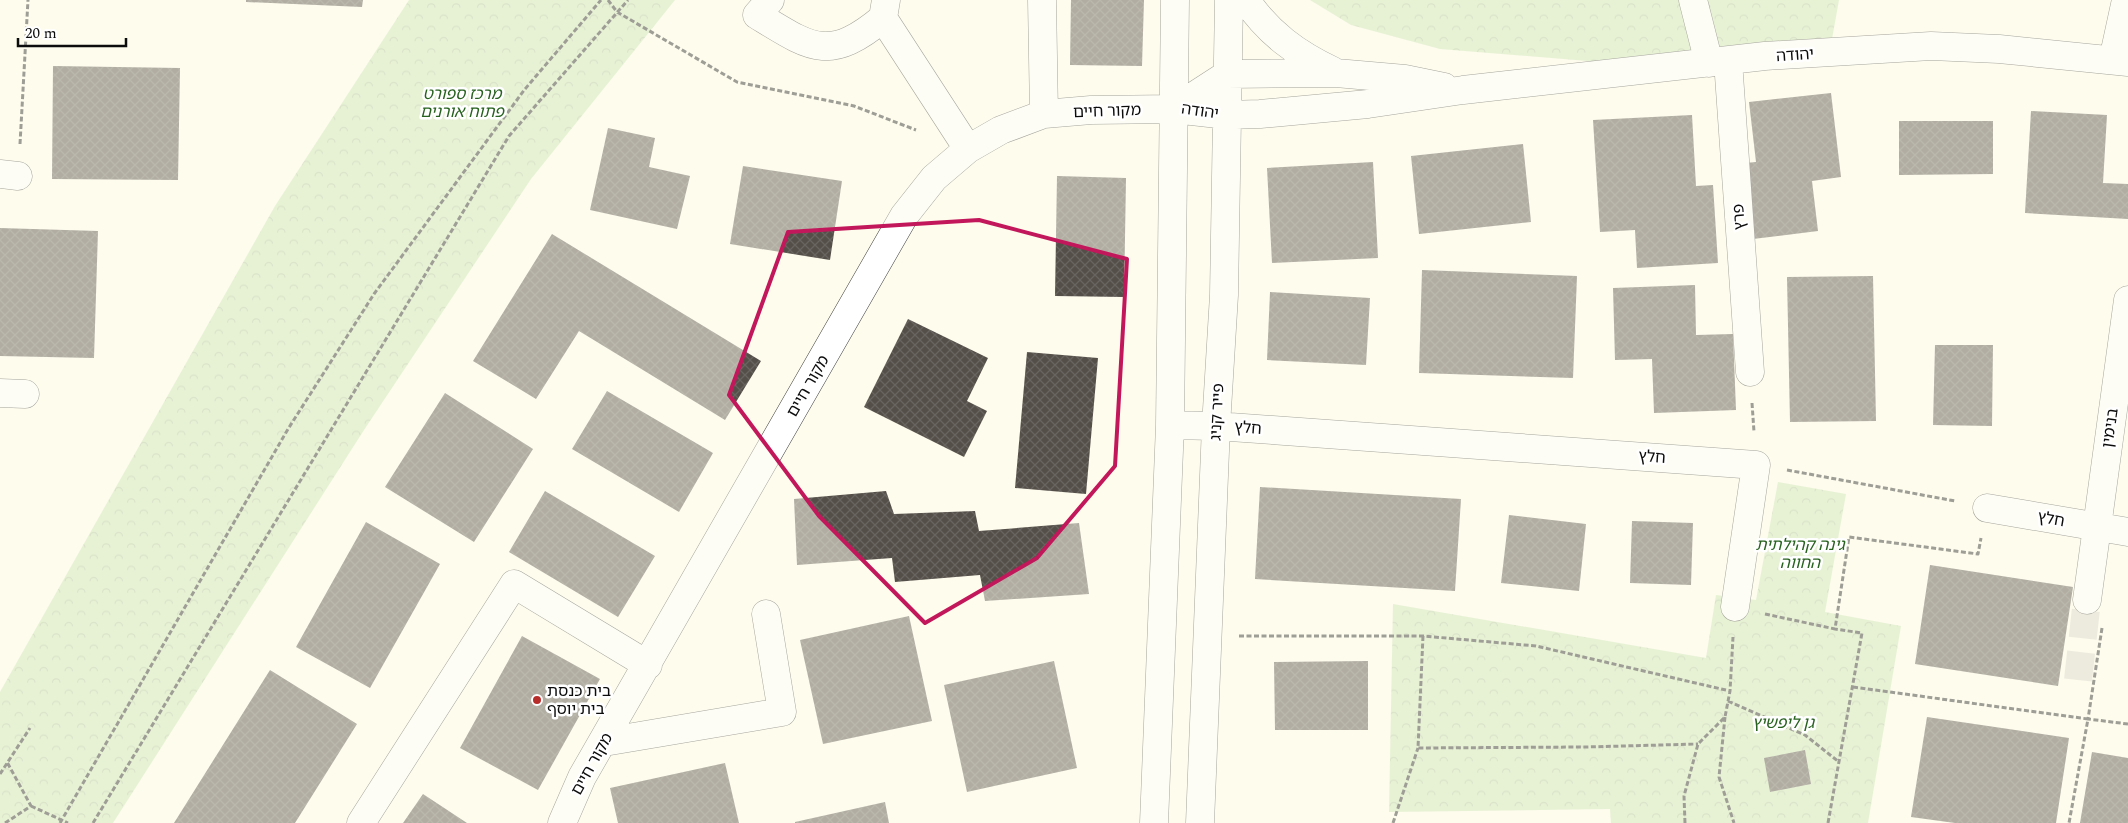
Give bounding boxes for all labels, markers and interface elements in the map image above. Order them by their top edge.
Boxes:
scale bar [18,15,125,47]
text: 20 m [25,22,57,45]
street label: יהודה [1775,42,1815,68]
park label: מרכז ספורט פתוח אורנים [420,82,505,124]
street label: יהודה [1180,96,1220,126]
street label: מקור חיים [1073,98,1141,124]
street label: פרץ [1726,203,1752,231]
street label: מקור חיים [781,351,835,421]
street label: פייר קניג [1204,383,1230,441]
street label: בנימין [2095,406,2125,450]
street label: חלץ [1233,415,1263,441]
street label: חלץ [1637,444,1667,470]
street label: חלץ [2035,505,2067,533]
park label: גינה קהילתית החווה [1755,533,1846,575]
place label: בית כנסת בית יוסף [547,679,611,721]
marker: בית כנסת בית יוסף [531,694,543,706]
park label: גן ליפשיץ [1752,711,1815,735]
street label: מקור חיים [565,728,619,800]

